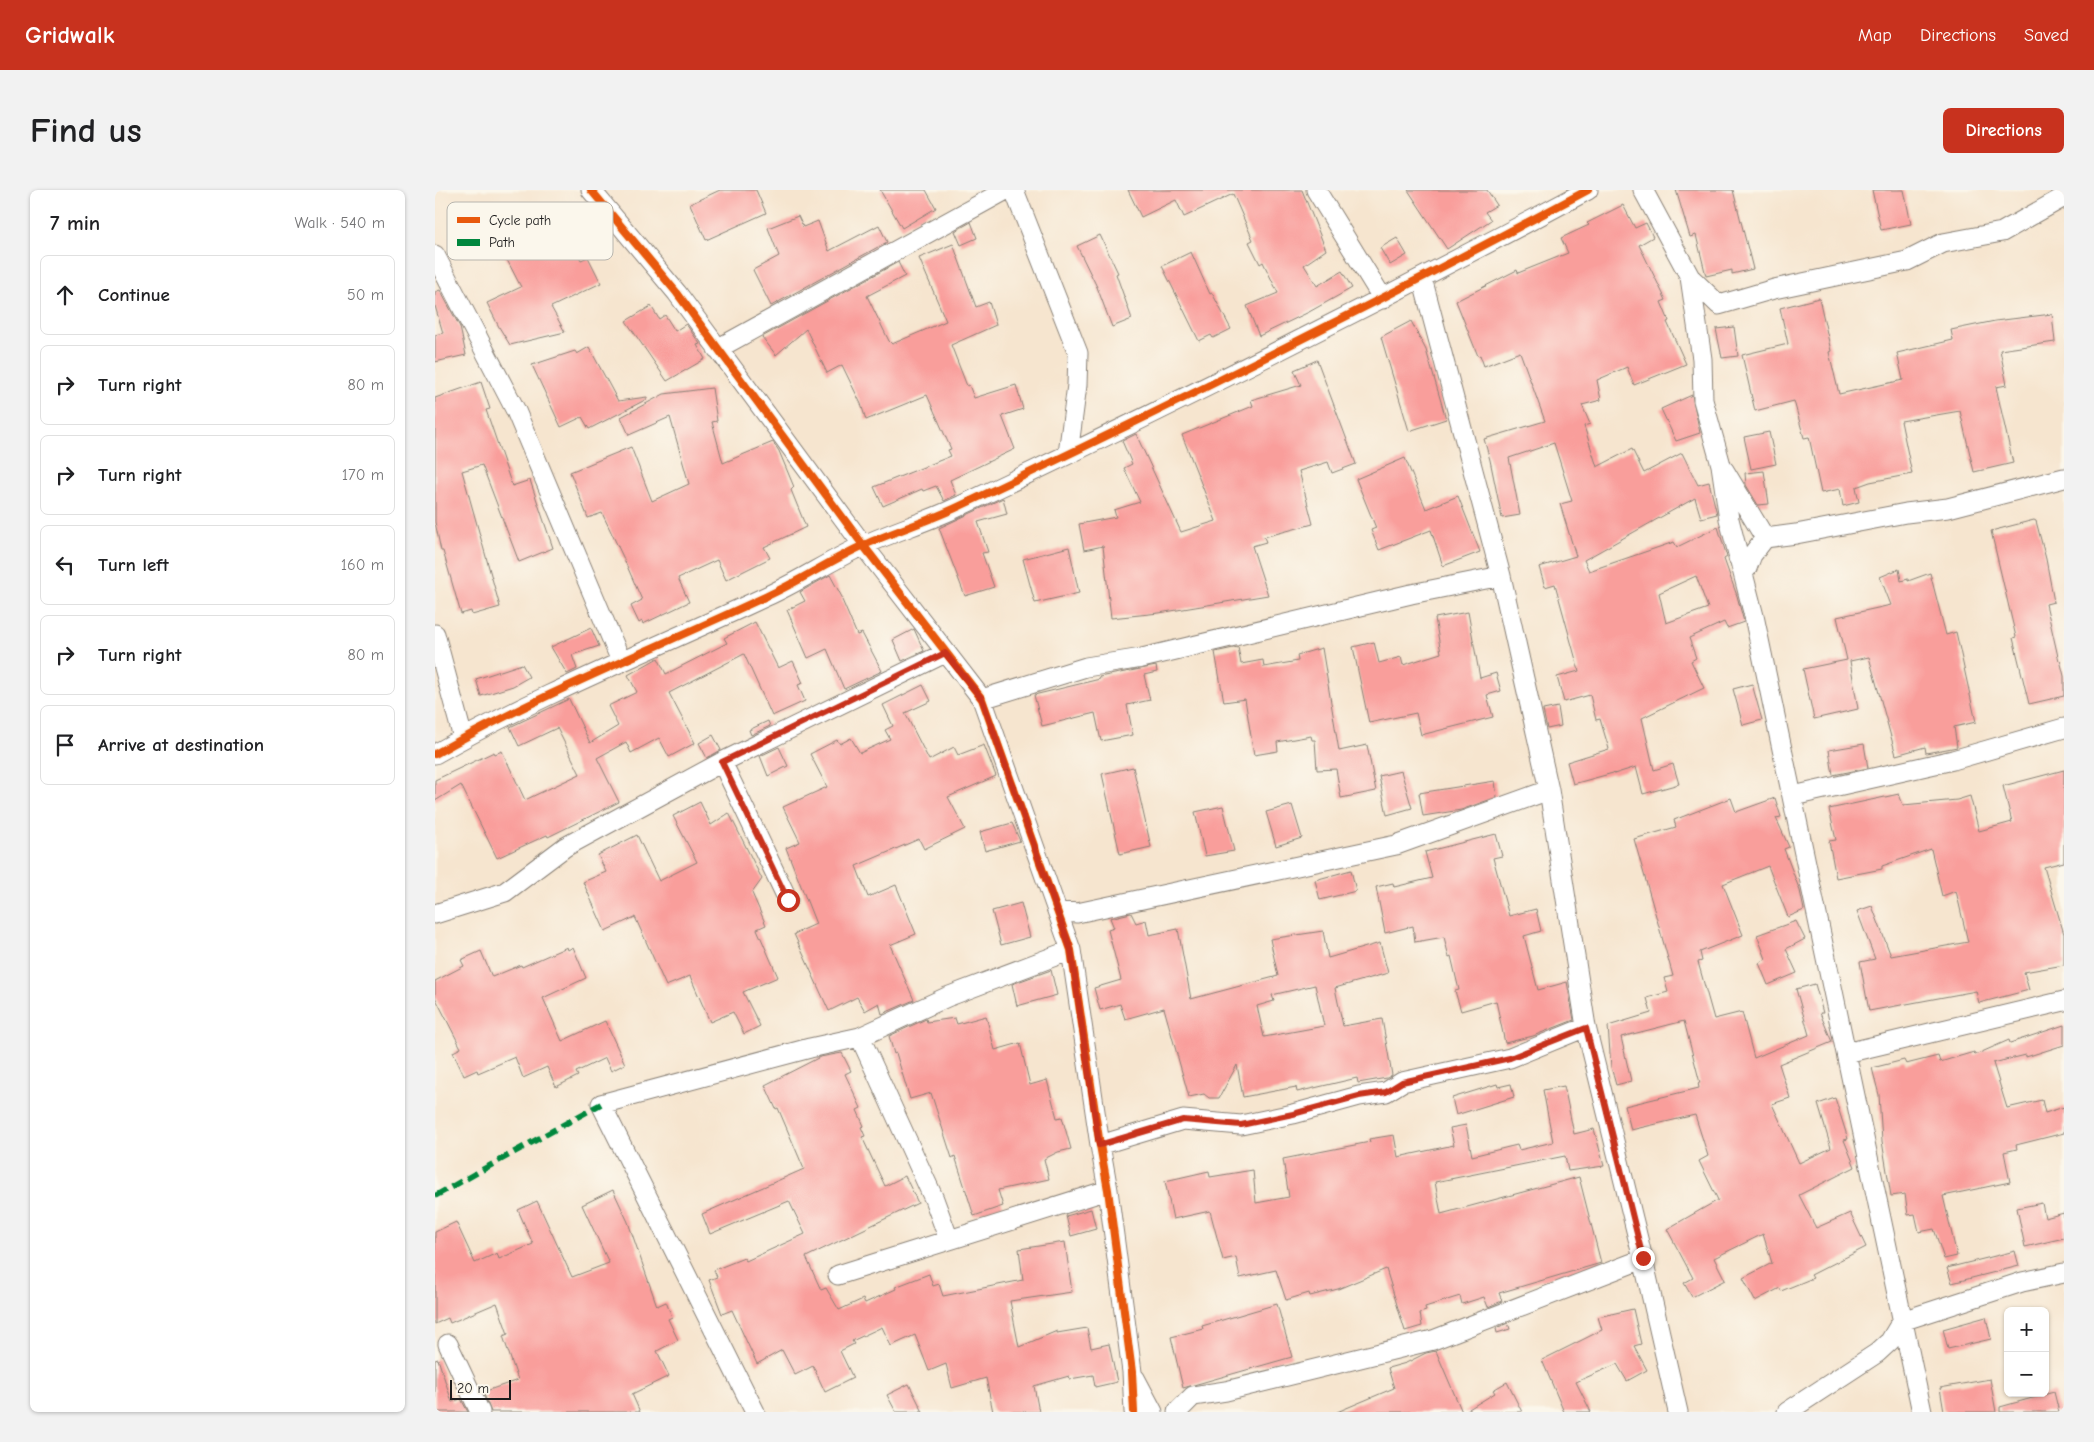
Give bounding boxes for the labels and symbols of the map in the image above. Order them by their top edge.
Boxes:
legend [447,202,613,260]
text: Cycle path [489,212,551,229]
text: Path [489,234,515,251]
route start [777,889,800,912]
route end [1632,1247,1655,1270]
scale bar [450,1377,511,1400]

